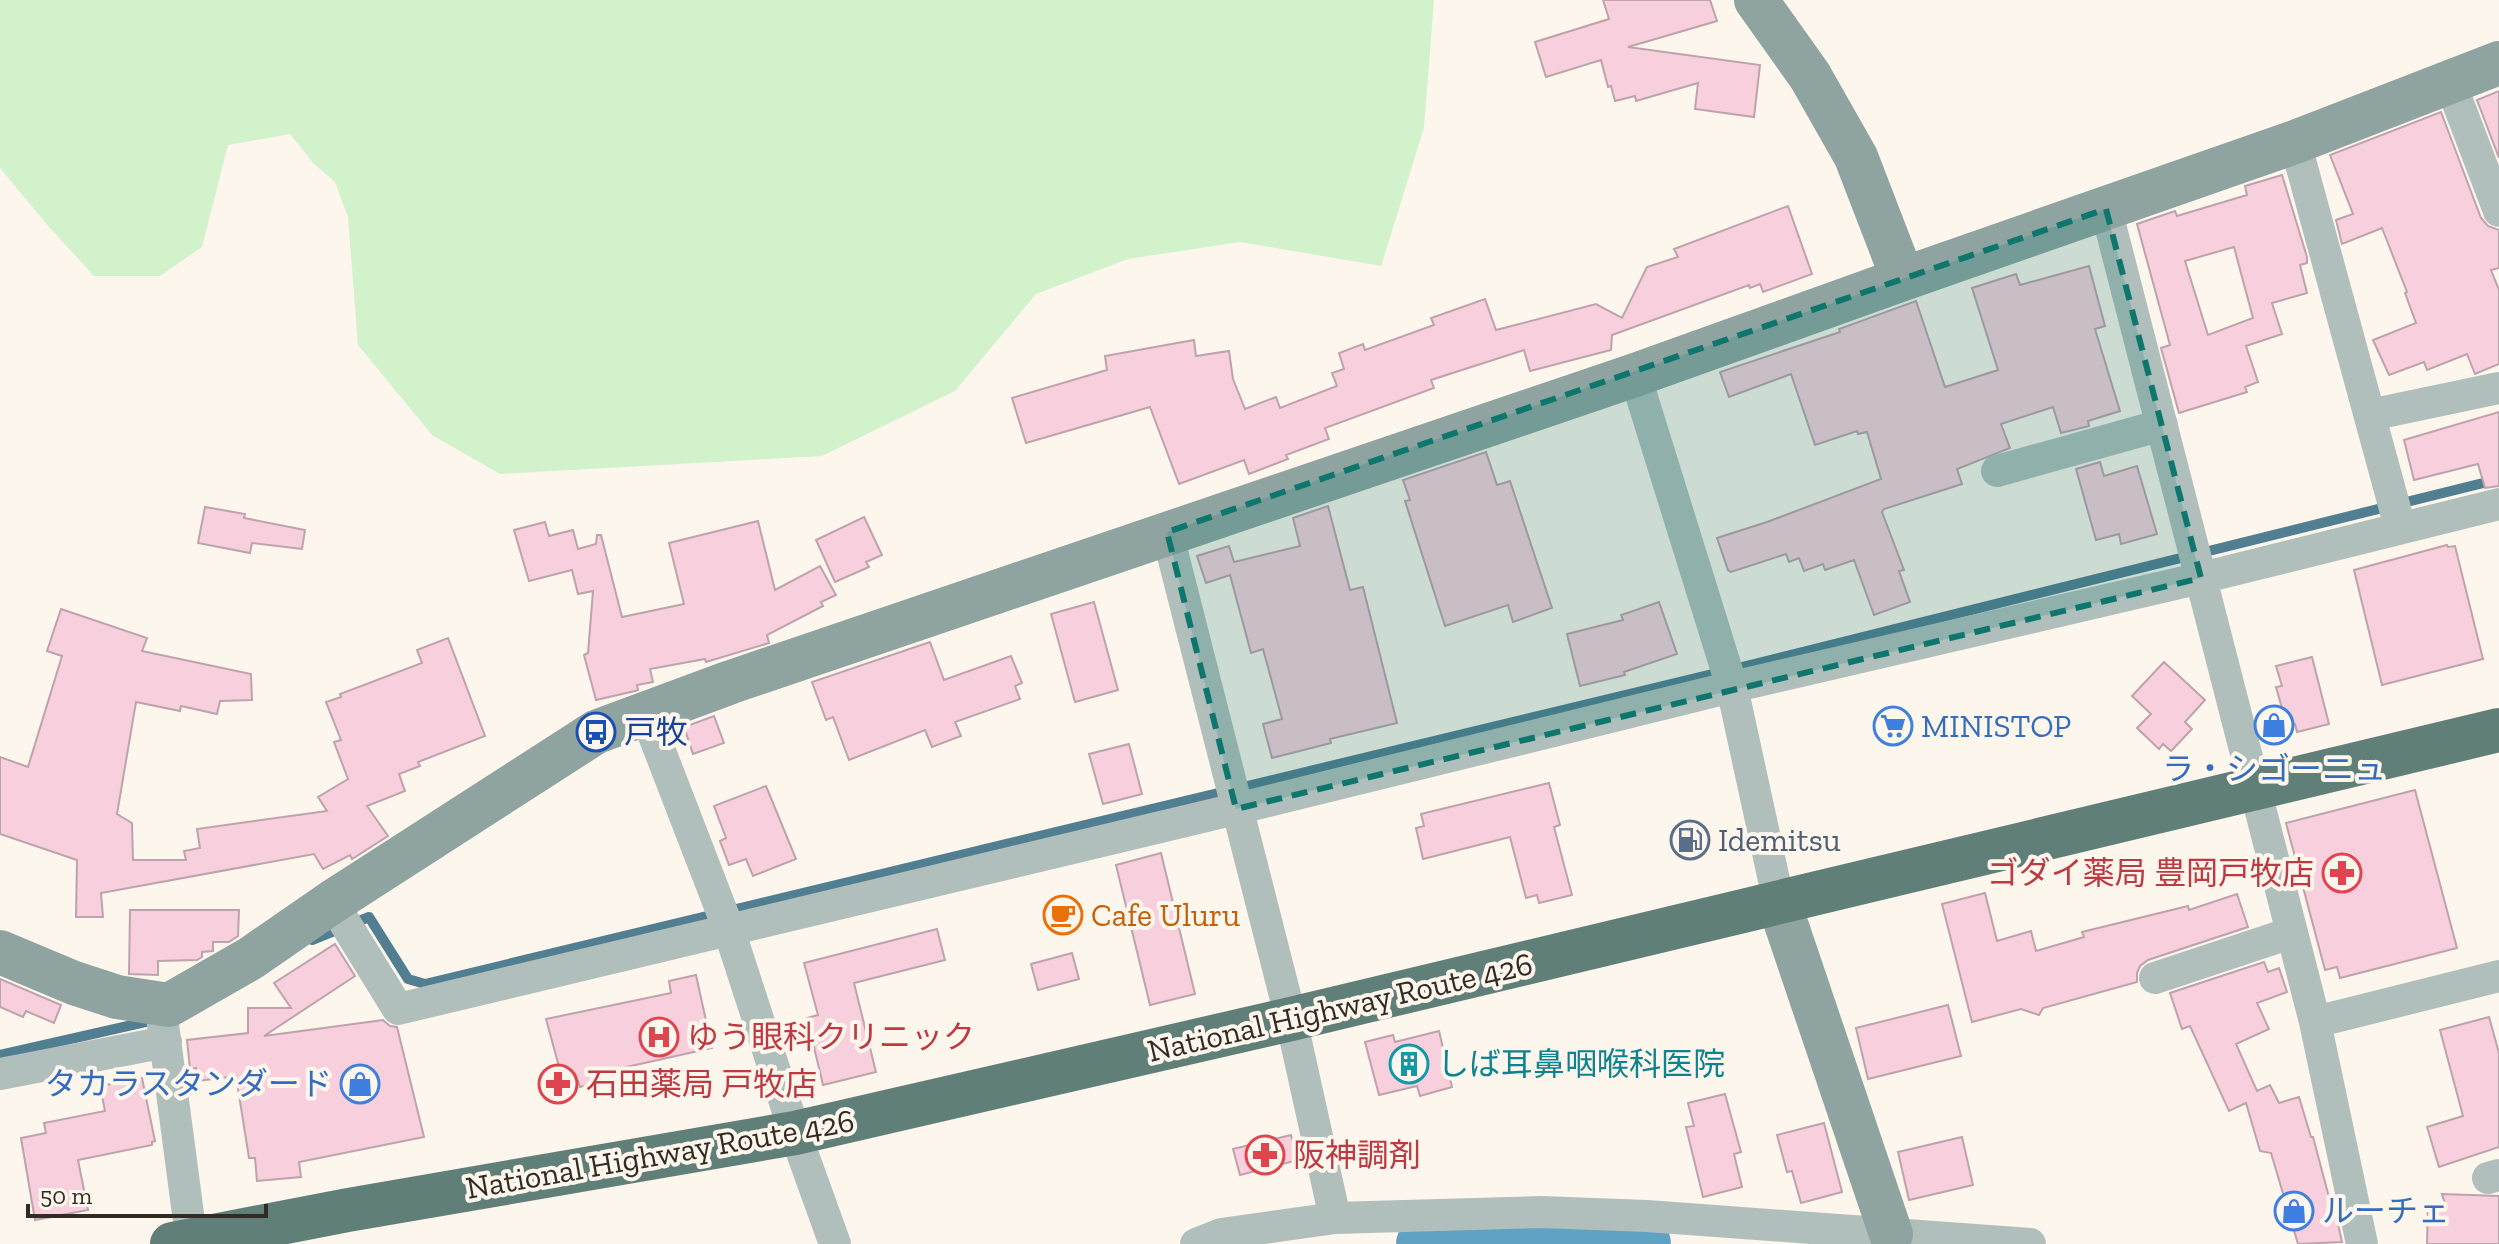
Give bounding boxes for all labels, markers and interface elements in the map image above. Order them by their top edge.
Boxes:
shop icon: ラ・シゴーニュ [2253,704,2295,746]
supermarket icon: MINISTOP [1872,705,1914,747]
place label: MINISTOP [1921,707,2071,745]
bus stop icon: 戸牧 [575,711,617,753]
place label: 戸牧 [624,713,688,751]
place label: ラ・シゴーニュ [2162,750,2386,788]
fuel station icon: Idemitsu [1669,819,1711,861]
place label: Idemitsu [1718,821,1841,859]
pharmacy icon: ゴダイ薬局 豊岡戸牧店 [2321,852,2363,894]
place label: ゴダイ薬局 豊岡戸牧店 [1987,854,2314,892]
cafe icon: Cafe Uluru [1042,894,1084,936]
place label: Cafe Uluru [1091,896,1240,934]
street label: National Highway Route 426 [1144,944,1536,1070]
hospital icon: ゆう眼科クリニック [638,1016,680,1058]
place label: ゆう眼科クリニック [687,1018,975,1056]
building icon: しば耳鼻咽喉科医院 [1388,1043,1430,1085]
place label: しば耳鼻咽喉科医院 [1437,1045,1725,1083]
shop icon: タカラスタンダード [339,1063,381,1105]
pharmacy icon: 石田薬局 戸牧店 [537,1063,579,1105]
place label: タカラスタンダード [45,1065,332,1103]
place label: 石田薬局 戸牧店 [586,1065,817,1103]
street label: National Highway Route 426 [463,1101,857,1207]
pharmacy icon: 阪神調剤 [1244,1134,1286,1176]
place label: 阪神調剤 [1293,1136,1421,1174]
scale bar [28,1168,266,1218]
text: 50 m [40,1181,93,1210]
shop icon: ルーチェ [2273,1190,2315,1232]
place label: ルーチェ [2322,1192,2450,1230]

